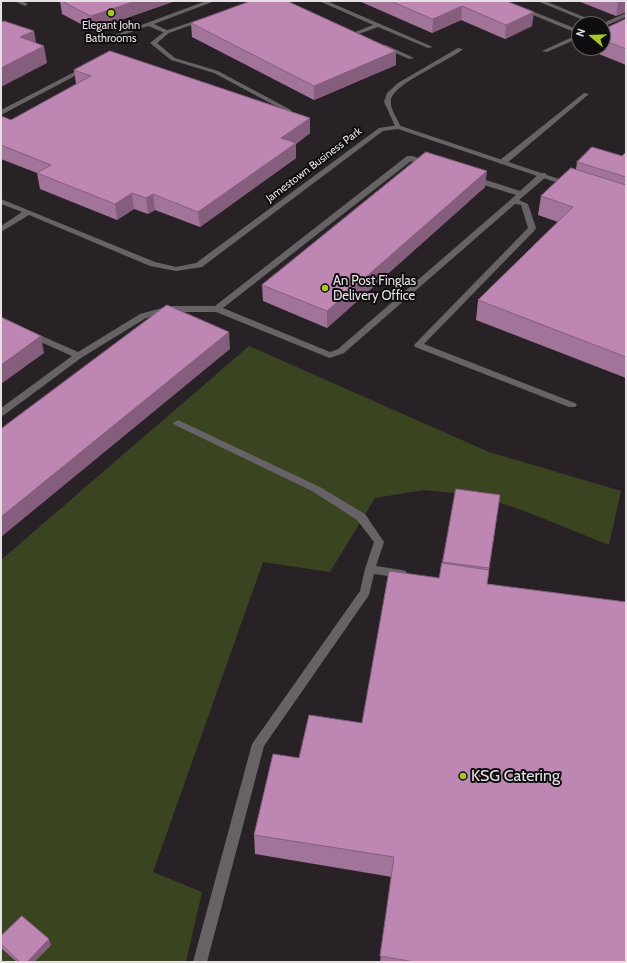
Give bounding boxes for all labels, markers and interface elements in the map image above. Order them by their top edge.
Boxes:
marker: Elegant John Bathrooms [106,8,116,18]
north arrow [571,16,611,56]
place label: Elegant John Bathrooms [82,19,140,45]
text: N [573,26,588,38]
street label: Jamestown Business Park [264,125,364,205]
place label: An Post Finglas Delivery Office [333,273,416,304]
marker: An Post Finglas Delivery Office [320,283,330,293]
place label: KSG Catering [471,766,560,786]
marker: KSG Catering [458,771,468,781]

